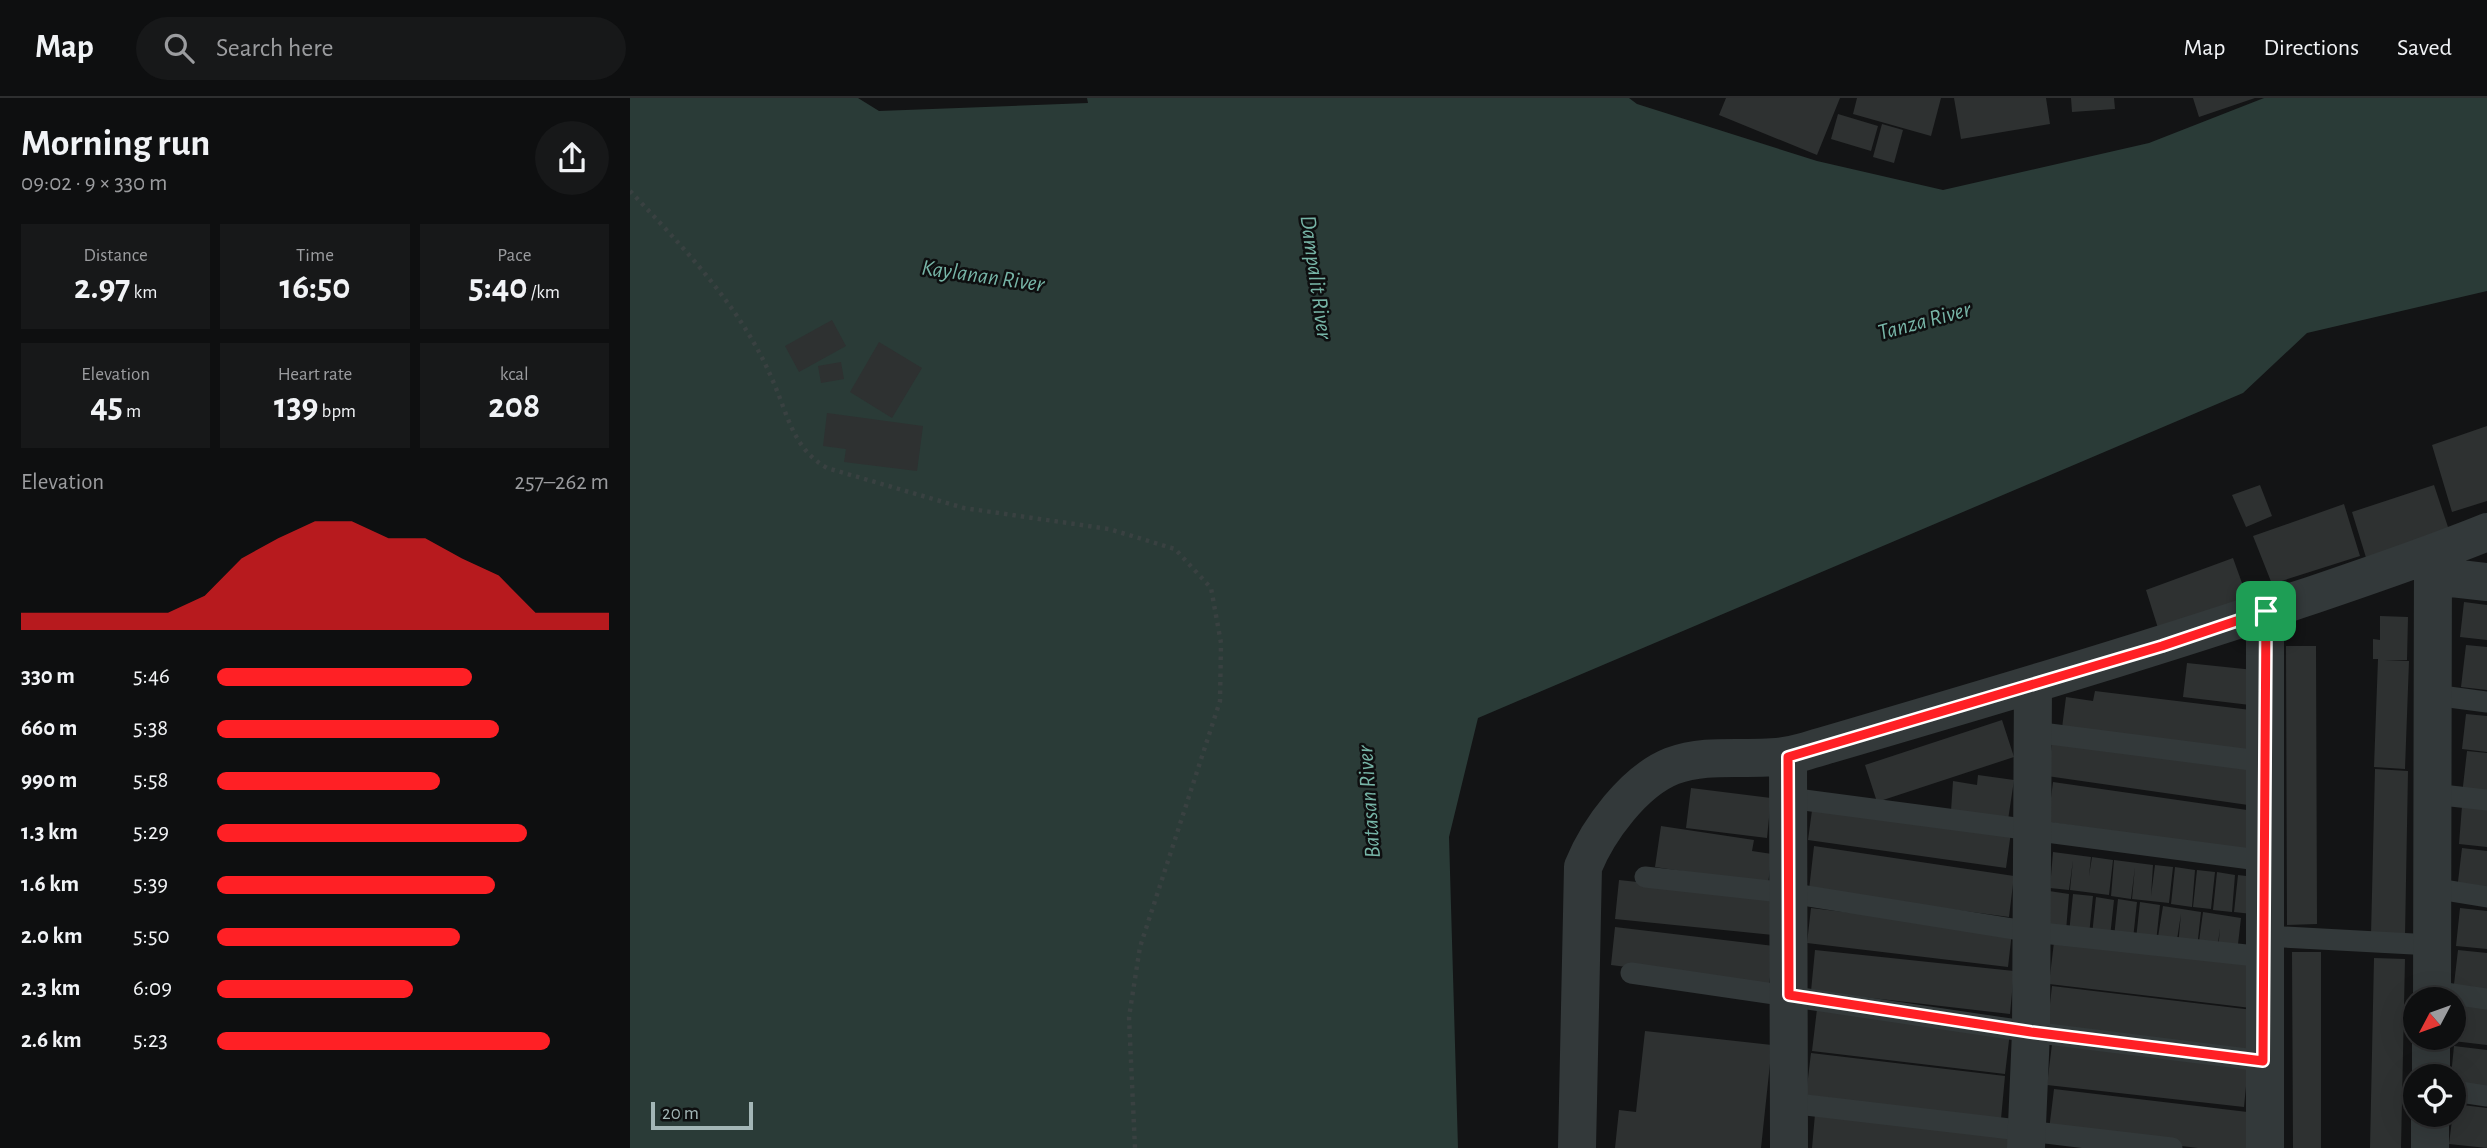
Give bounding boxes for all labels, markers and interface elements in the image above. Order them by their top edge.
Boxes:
search box [136,17,626,80]
icon: search [160,29,198,67]
text: Map [35,31,94,64]
text: Search here [216,35,334,61]
text: Map [2183,36,2225,60]
text: Directions [2263,36,2359,60]
text: Saved [2397,36,2452,60]
button: share [535,121,609,195]
text: Morning run [21,125,210,163]
text: 09:02 · 9 × 330 m [21,172,167,195]
water label: Dampalit River [1295,214,1336,341]
text: Distance [83,246,148,265]
text: Time [296,246,334,265]
text: Pace [497,246,531,265]
water label: Kaylanan River [920,256,1046,297]
text: 2.97 [74,270,130,305]
text: 16:50 [280,270,350,305]
text: 5:40 [469,270,528,305]
text: km [130,283,157,302]
text: /km [528,283,560,302]
water label: Tanza River [1875,298,1974,345]
text: Elevation [81,365,150,384]
text: Heart rate [278,365,352,384]
text: kcal [500,365,529,384]
text: 45 [90,389,123,424]
text: 139 [274,389,318,424]
text: 208 [488,389,540,424]
text: m [123,402,141,421]
text: bpm [318,402,356,421]
text: Elevation [21,471,104,494]
text: 257–262 m [514,471,609,494]
pin [2236,581,2296,641]
icon: arrive [2247,592,2285,630]
text: 330 m [21,665,75,688]
text: 5:46 [133,665,170,688]
text: 660 m [21,717,77,740]
text: 5:38 [133,717,168,740]
water label: Batasan River [1354,744,1385,859]
text: 990 m [21,769,77,792]
text: 5:58 [133,769,168,792]
text: 1.3 km [21,821,78,844]
text: 5:29 [133,821,169,844]
text: 1.6 km [21,873,79,896]
text: 5:39 [133,873,168,896]
text: 2.0 km [21,925,83,948]
text: 5:50 [133,925,170,948]
text: 2.3 km [21,977,80,1000]
text: 6:09 [133,977,172,1000]
north arrow [2403,987,2466,1050]
map controls [2403,987,2466,1127]
text: 2.6 km [21,1029,82,1052]
text: 5:23 [133,1029,168,1052]
button: locate [2403,1064,2466,1127]
scale bar [651,1099,752,1131]
text: 20 m [662,1104,699,1123]

